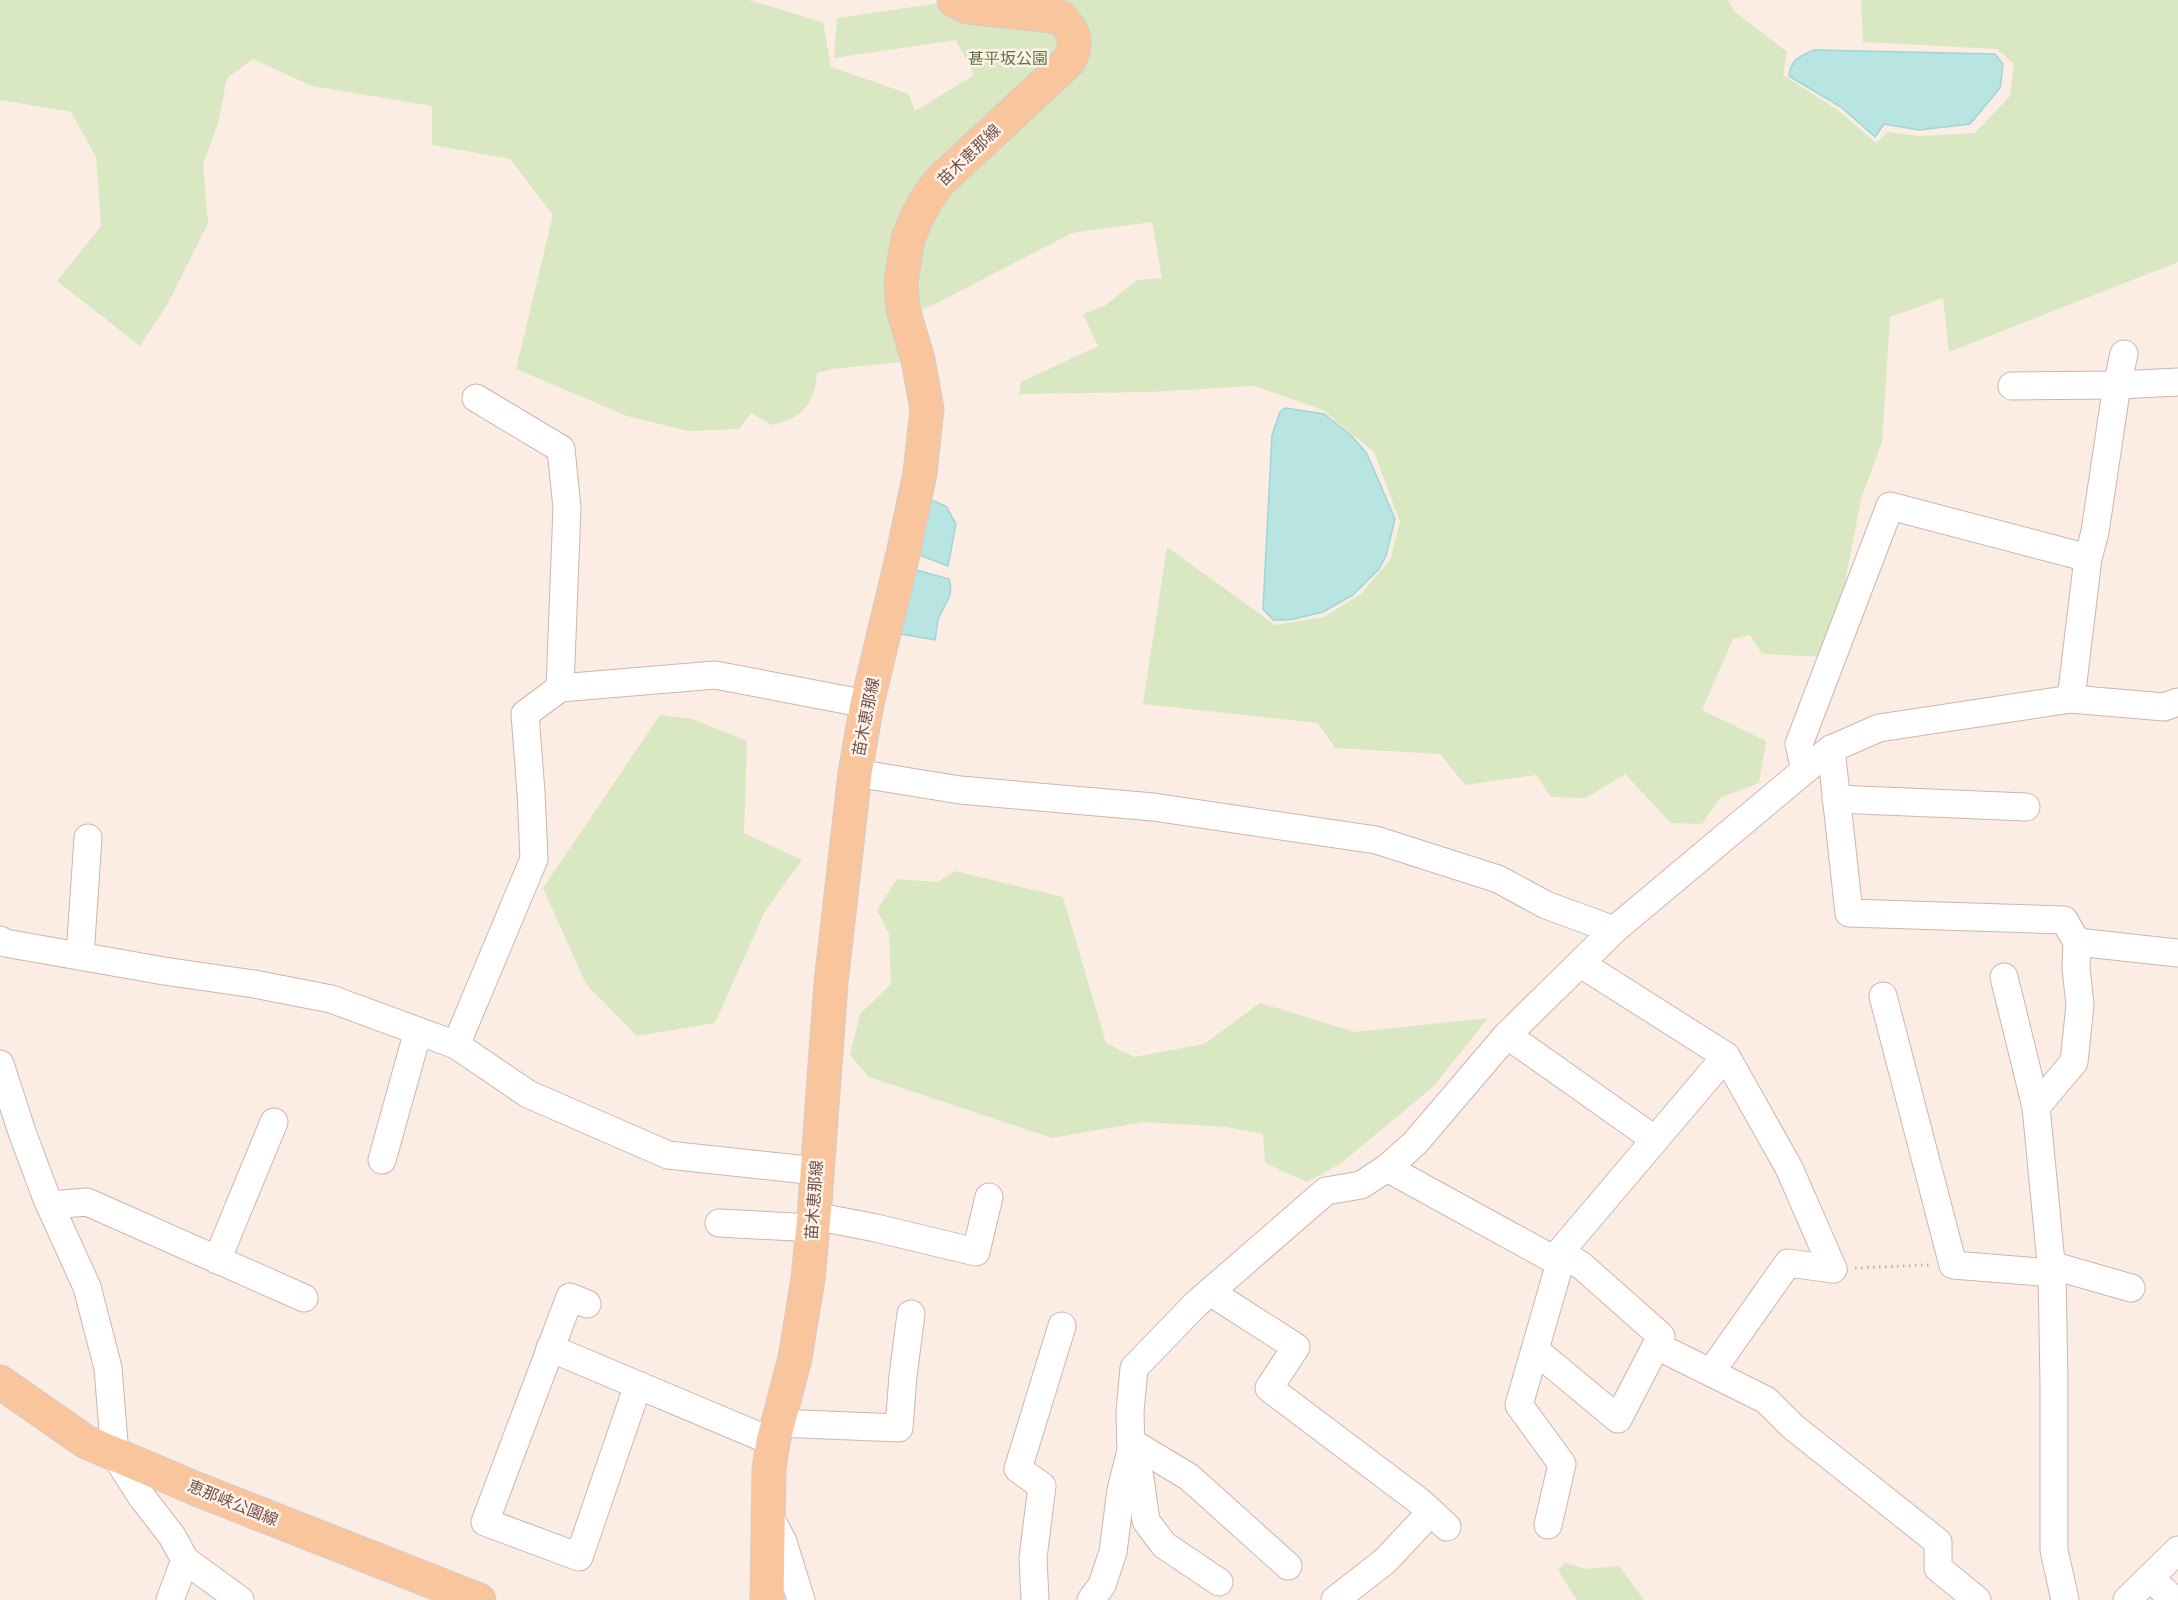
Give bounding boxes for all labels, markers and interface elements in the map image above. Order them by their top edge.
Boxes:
park label: 甚平坂公園 [968,49,1048,68]
street label: 苗木恵那線 [934,120,1004,190]
street label: 苗木恵那線 [849,676,883,758]
street label: 苗木恵那線 [802,1159,826,1241]
street label: 恵那峡公園線 [185,1476,281,1530]

